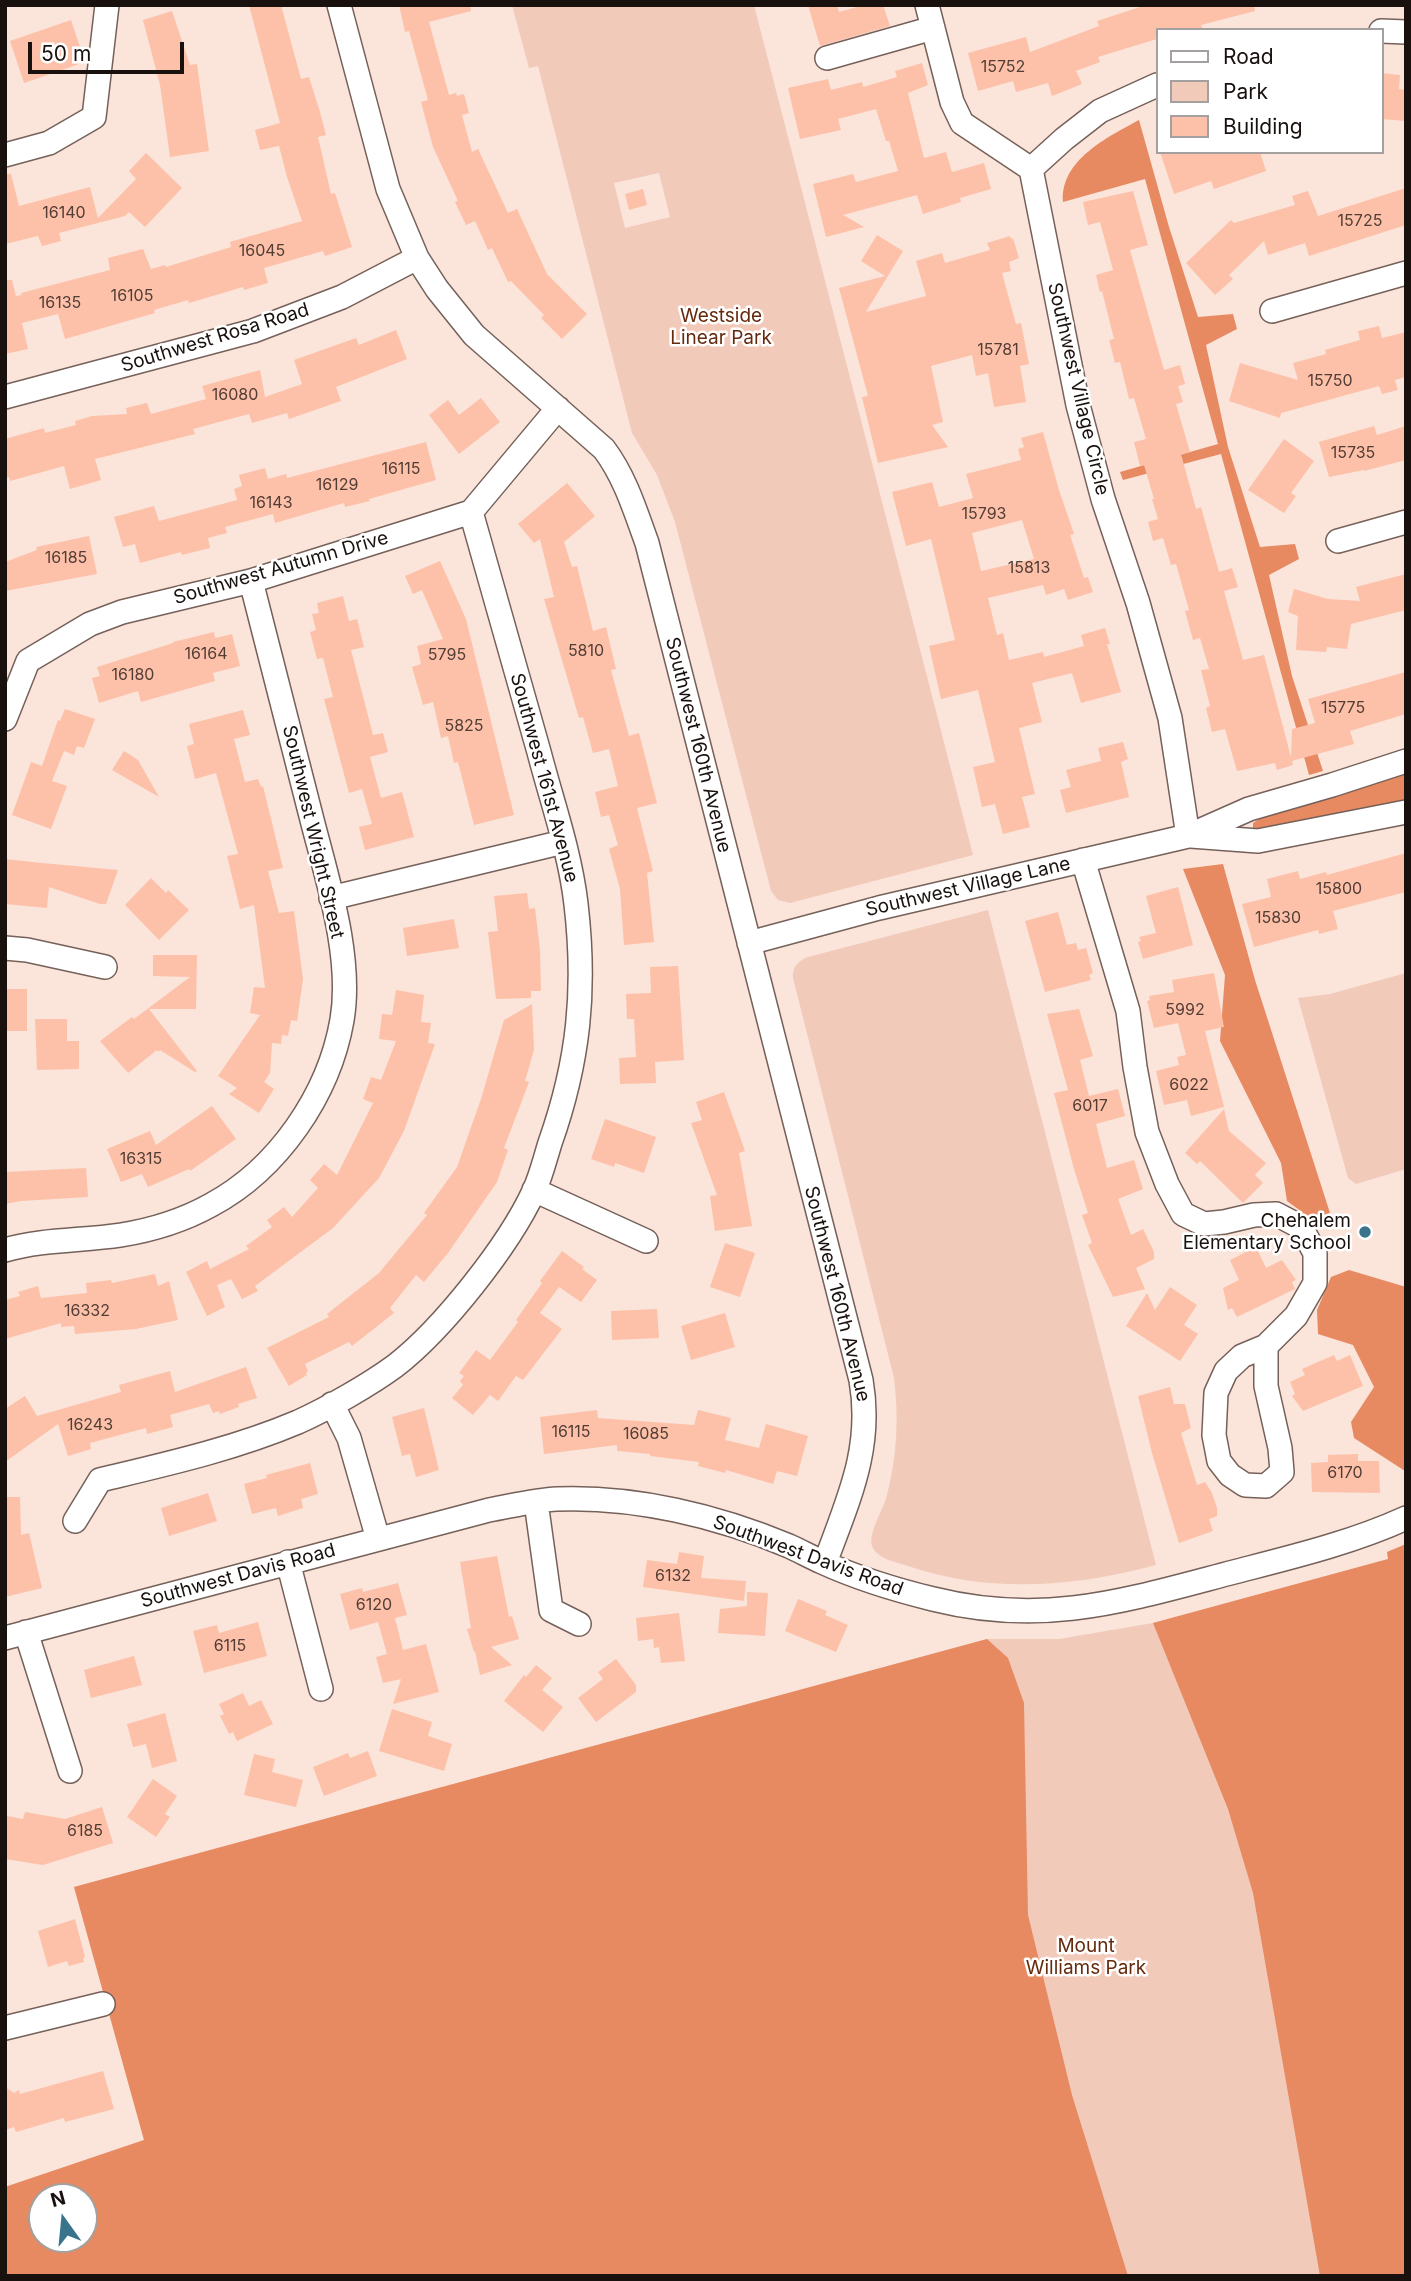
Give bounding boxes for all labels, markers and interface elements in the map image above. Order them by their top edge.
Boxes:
scale bar [32,28,187,72]
legend [1156,28,1383,154]
text: 50 m [41,41,91,66]
text: Road [1223,44,1274,69]
house number: 15752 [981,57,1025,77]
text: Park [1223,79,1268,104]
text: Building [1223,114,1303,139]
house number: 16140 [42,203,86,223]
house number: 15725 [1338,211,1382,231]
house number: 16045 [239,241,285,261]
street label: Southwest Village Circle [1042,280,1114,498]
house number: 16105 [111,286,153,306]
house number: 16135 [39,293,81,313]
street label: Southwest Rosa Road [118,299,312,377]
park label: Westside Linear Park [670,305,772,349]
house number: 15781 [977,340,1019,360]
house number: 15750 [1308,371,1352,391]
house number: 16080 [212,385,258,405]
house number: 15735 [1331,443,1375,463]
house number: 16115 [381,459,421,479]
house number: 16129 [316,475,358,495]
house number: 16143 [249,493,293,513]
house number: 15793 [962,504,1006,524]
street label: Southwest Autumn Drive [171,526,391,610]
house number: 16185 [45,548,87,568]
house number: 15813 [1008,558,1050,578]
street label: Southwest 160th Avenue [660,635,736,855]
house number: 5810 [568,641,604,661]
house number: 16164 [184,644,228,664]
house number: 5795 [428,645,466,665]
house number: 16180 [112,665,154,685]
street label: Southwest 161st Avenue [505,671,583,885]
house number: 15775 [1321,698,1365,718]
house number: 5825 [444,716,484,736]
street label: Southwest Wright Street [277,723,349,941]
street label: Southwest Village Lane [863,852,1073,922]
house number: 15800 [1316,879,1362,899]
house number: 15830 [1255,908,1301,928]
house number: 5992 [1165,1000,1205,1020]
house number: 6022 [1169,1075,1209,1095]
house number: 6017 [1072,1096,1108,1116]
house number: 16315 [120,1149,162,1169]
street label: Southwest 160th Avenue [799,1184,875,1404]
place label: Chehalem Elementary School [1183,1210,1351,1254]
marker: Chehalem Elementary School [1357,1224,1373,1240]
house number: 16332 [64,1301,110,1321]
house number: 16243 [67,1415,113,1435]
house number: 16115 [551,1422,591,1442]
house number: 16085 [623,1424,669,1444]
house number: 6170 [1327,1463,1363,1483]
street label: Southwest Davis Road [710,1511,906,1601]
street label: Southwest Davis Road [138,1539,338,1613]
house number: 6132 [655,1566,691,1586]
house number: 6120 [356,1595,392,1615]
house number: 6115 [214,1636,246,1656]
house number: 6185 [67,1821,103,1841]
park label: Mount Williams Park [1026,1935,1146,1979]
north arrow [28,2183,98,2253]
text: N [48,2186,68,2212]

